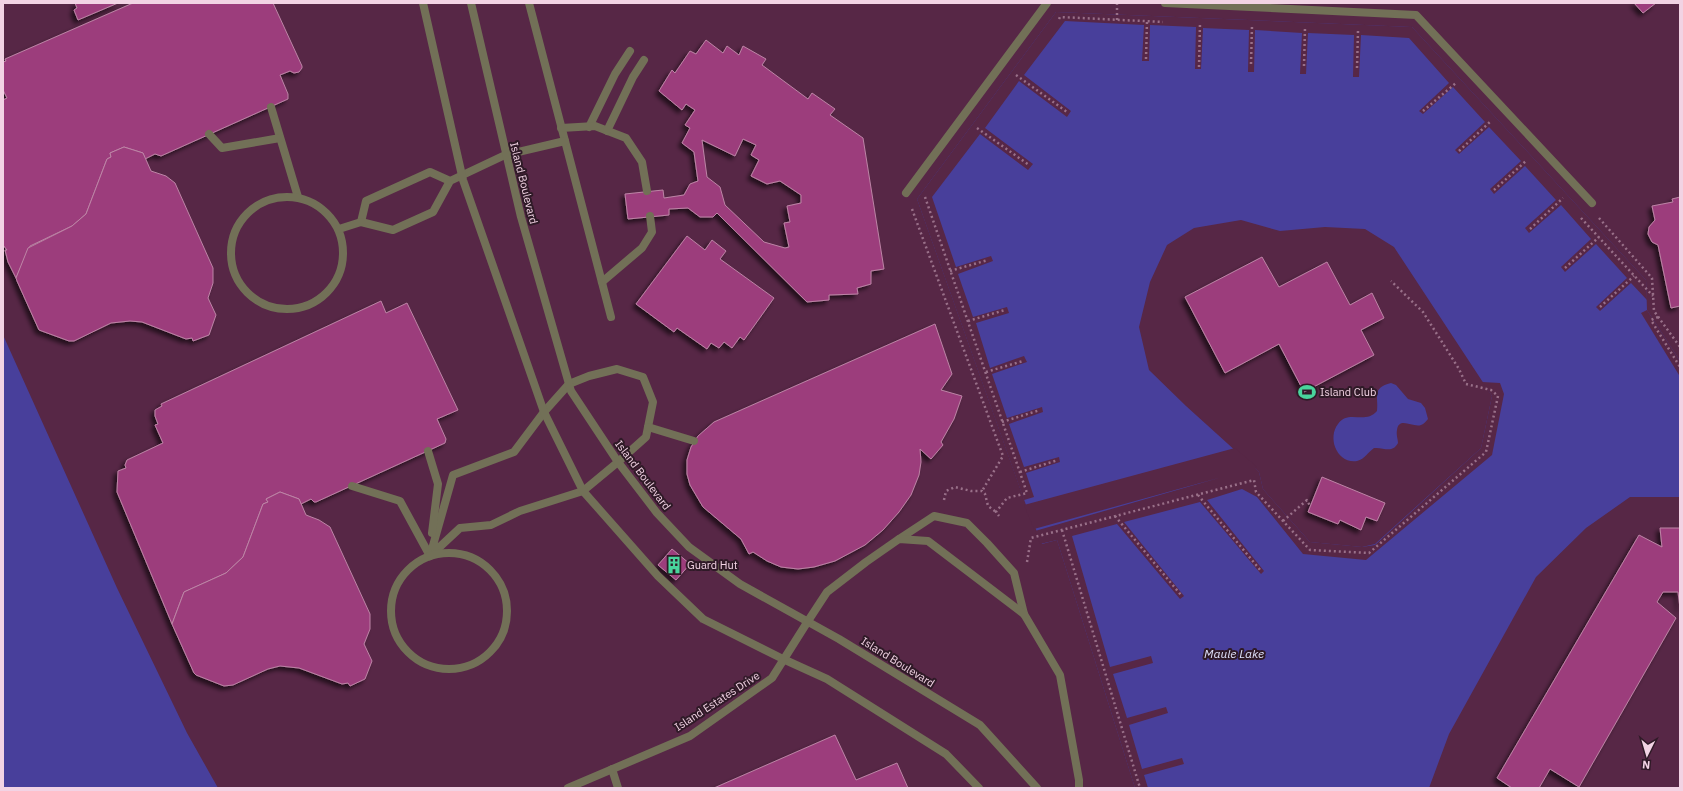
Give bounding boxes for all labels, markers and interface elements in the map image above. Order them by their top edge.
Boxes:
street label: Island Boulevard [507,141,541,225]
sports icon: Island Club [1297,382,1317,402]
place label: Island Club [1320,385,1376,399]
street label: Island Boulevard [612,437,674,513]
building icon: Guard Hut [664,555,684,575]
place label: Guard Hut [687,558,738,572]
street label: Island Boulevard [859,634,937,690]
water label: Maule Lake [1204,646,1264,661]
street label: Island Estates Drive [672,668,762,734]
north arrow [1627,735,1667,775]
text: N [1642,758,1651,772]

